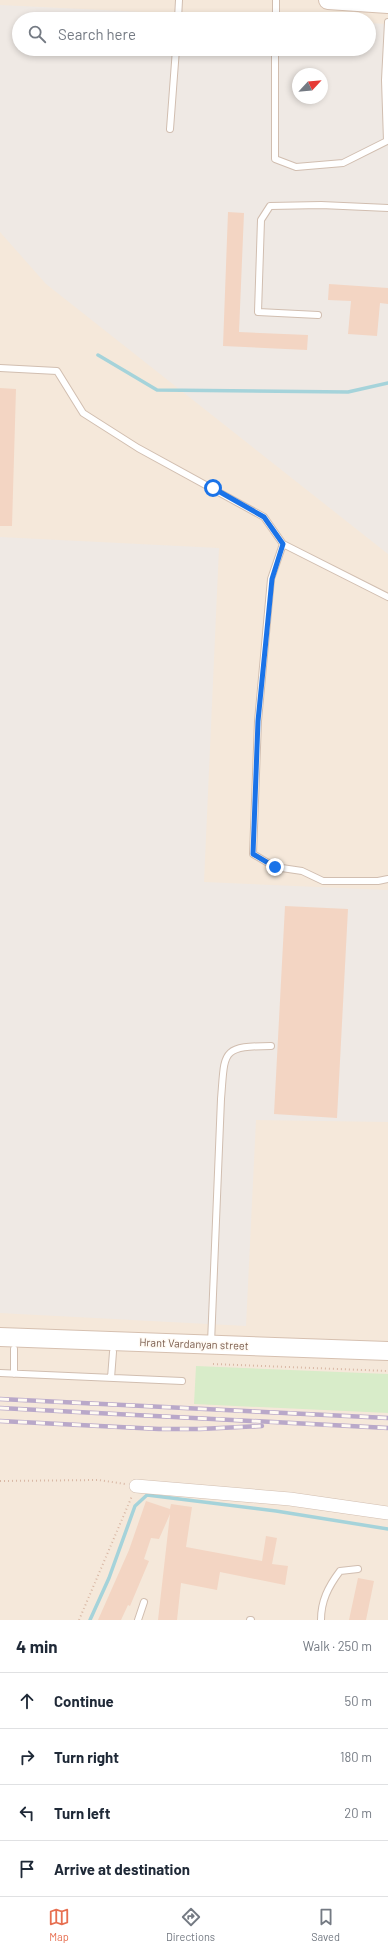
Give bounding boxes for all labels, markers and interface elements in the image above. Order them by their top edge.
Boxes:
search box [12,12,376,56]
icon: search [26,23,48,45]
text: Search here [58,25,136,43]
north arrow [292,68,328,104]
route start [204,479,222,497]
route end [266,858,284,876]
street label: Hrant Vardanyan street [139,1335,249,1352]
text: 4 min [16,1636,58,1656]
text: Walk · 250 m [303,1638,372,1654]
icon: ahead [16,1690,38,1712]
text: Continue [54,1692,114,1710]
text: 50 m [345,1693,372,1709]
icon: right [16,1746,38,1768]
text: Turn right [54,1748,119,1766]
text: 180 m [340,1749,372,1765]
icon: left [16,1802,38,1824]
text: Turn left [54,1804,110,1822]
text: 20 m [344,1805,372,1821]
icon: arrive [16,1858,38,1880]
text: Arrive at destination [54,1860,190,1878]
tab: Map [48,1906,70,1943]
tab: Directions [166,1906,215,1943]
tab: Saved [311,1906,340,1943]

